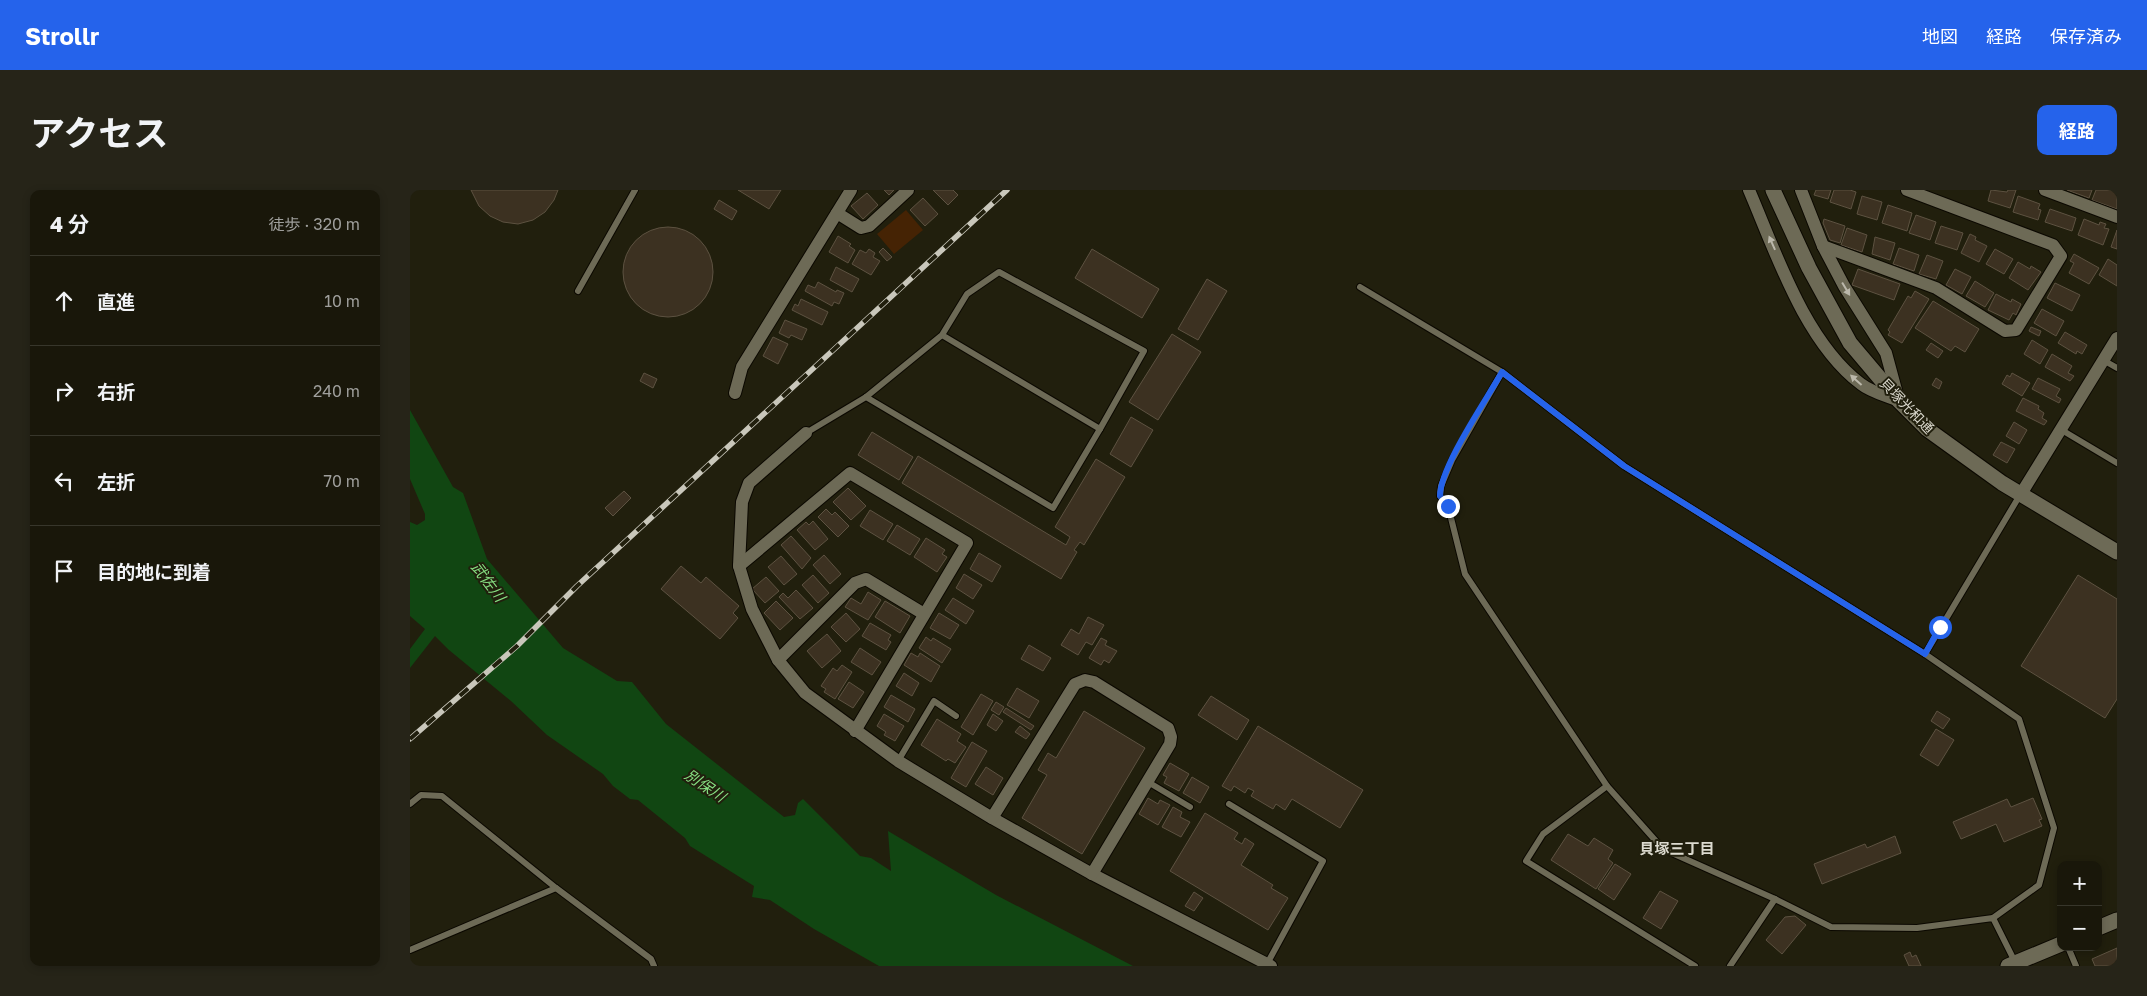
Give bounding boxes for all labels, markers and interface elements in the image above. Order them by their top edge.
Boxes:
text: Strollr [25,21,99,50]
text: 地図 [1922,25,1958,47]
text: 経路 [1986,25,2022,47]
text: 保存済み [2050,25,2122,47]
button: 経路 [2037,105,2117,155]
text: アクセス [30,112,168,154]
text: 4 分 [50,211,89,237]
text: 徒歩 · 320 m [268,214,360,234]
one-way arrow [1767,236,1775,250]
one-way arrow [1841,282,1851,295]
icon: ahead [50,287,78,315]
text: 直進 [97,290,135,313]
text: 10 m [324,291,360,311]
one-way arrow [1849,374,1862,385]
street label: 貝塚光和通 [1877,375,1938,437]
icon: right [50,377,78,405]
text: 右折 [97,380,135,403]
text: 240 m [313,381,360,401]
icon: left [50,467,78,495]
text: 左折 [97,470,135,493]
text: 70 m [323,471,360,491]
route end [1437,495,1460,518]
icon: arrive [50,557,78,585]
water label: 武佐川 [468,558,511,606]
text: 目的地に到着 [97,560,211,583]
route start [1929,616,1952,639]
water label: 別保川 [682,765,731,806]
district label: 貝塚三丁目 [1639,839,1715,857]
map controls [2057,861,2102,951]
button: + [2057,861,2102,906]
button: − [2057,906,2102,951]

